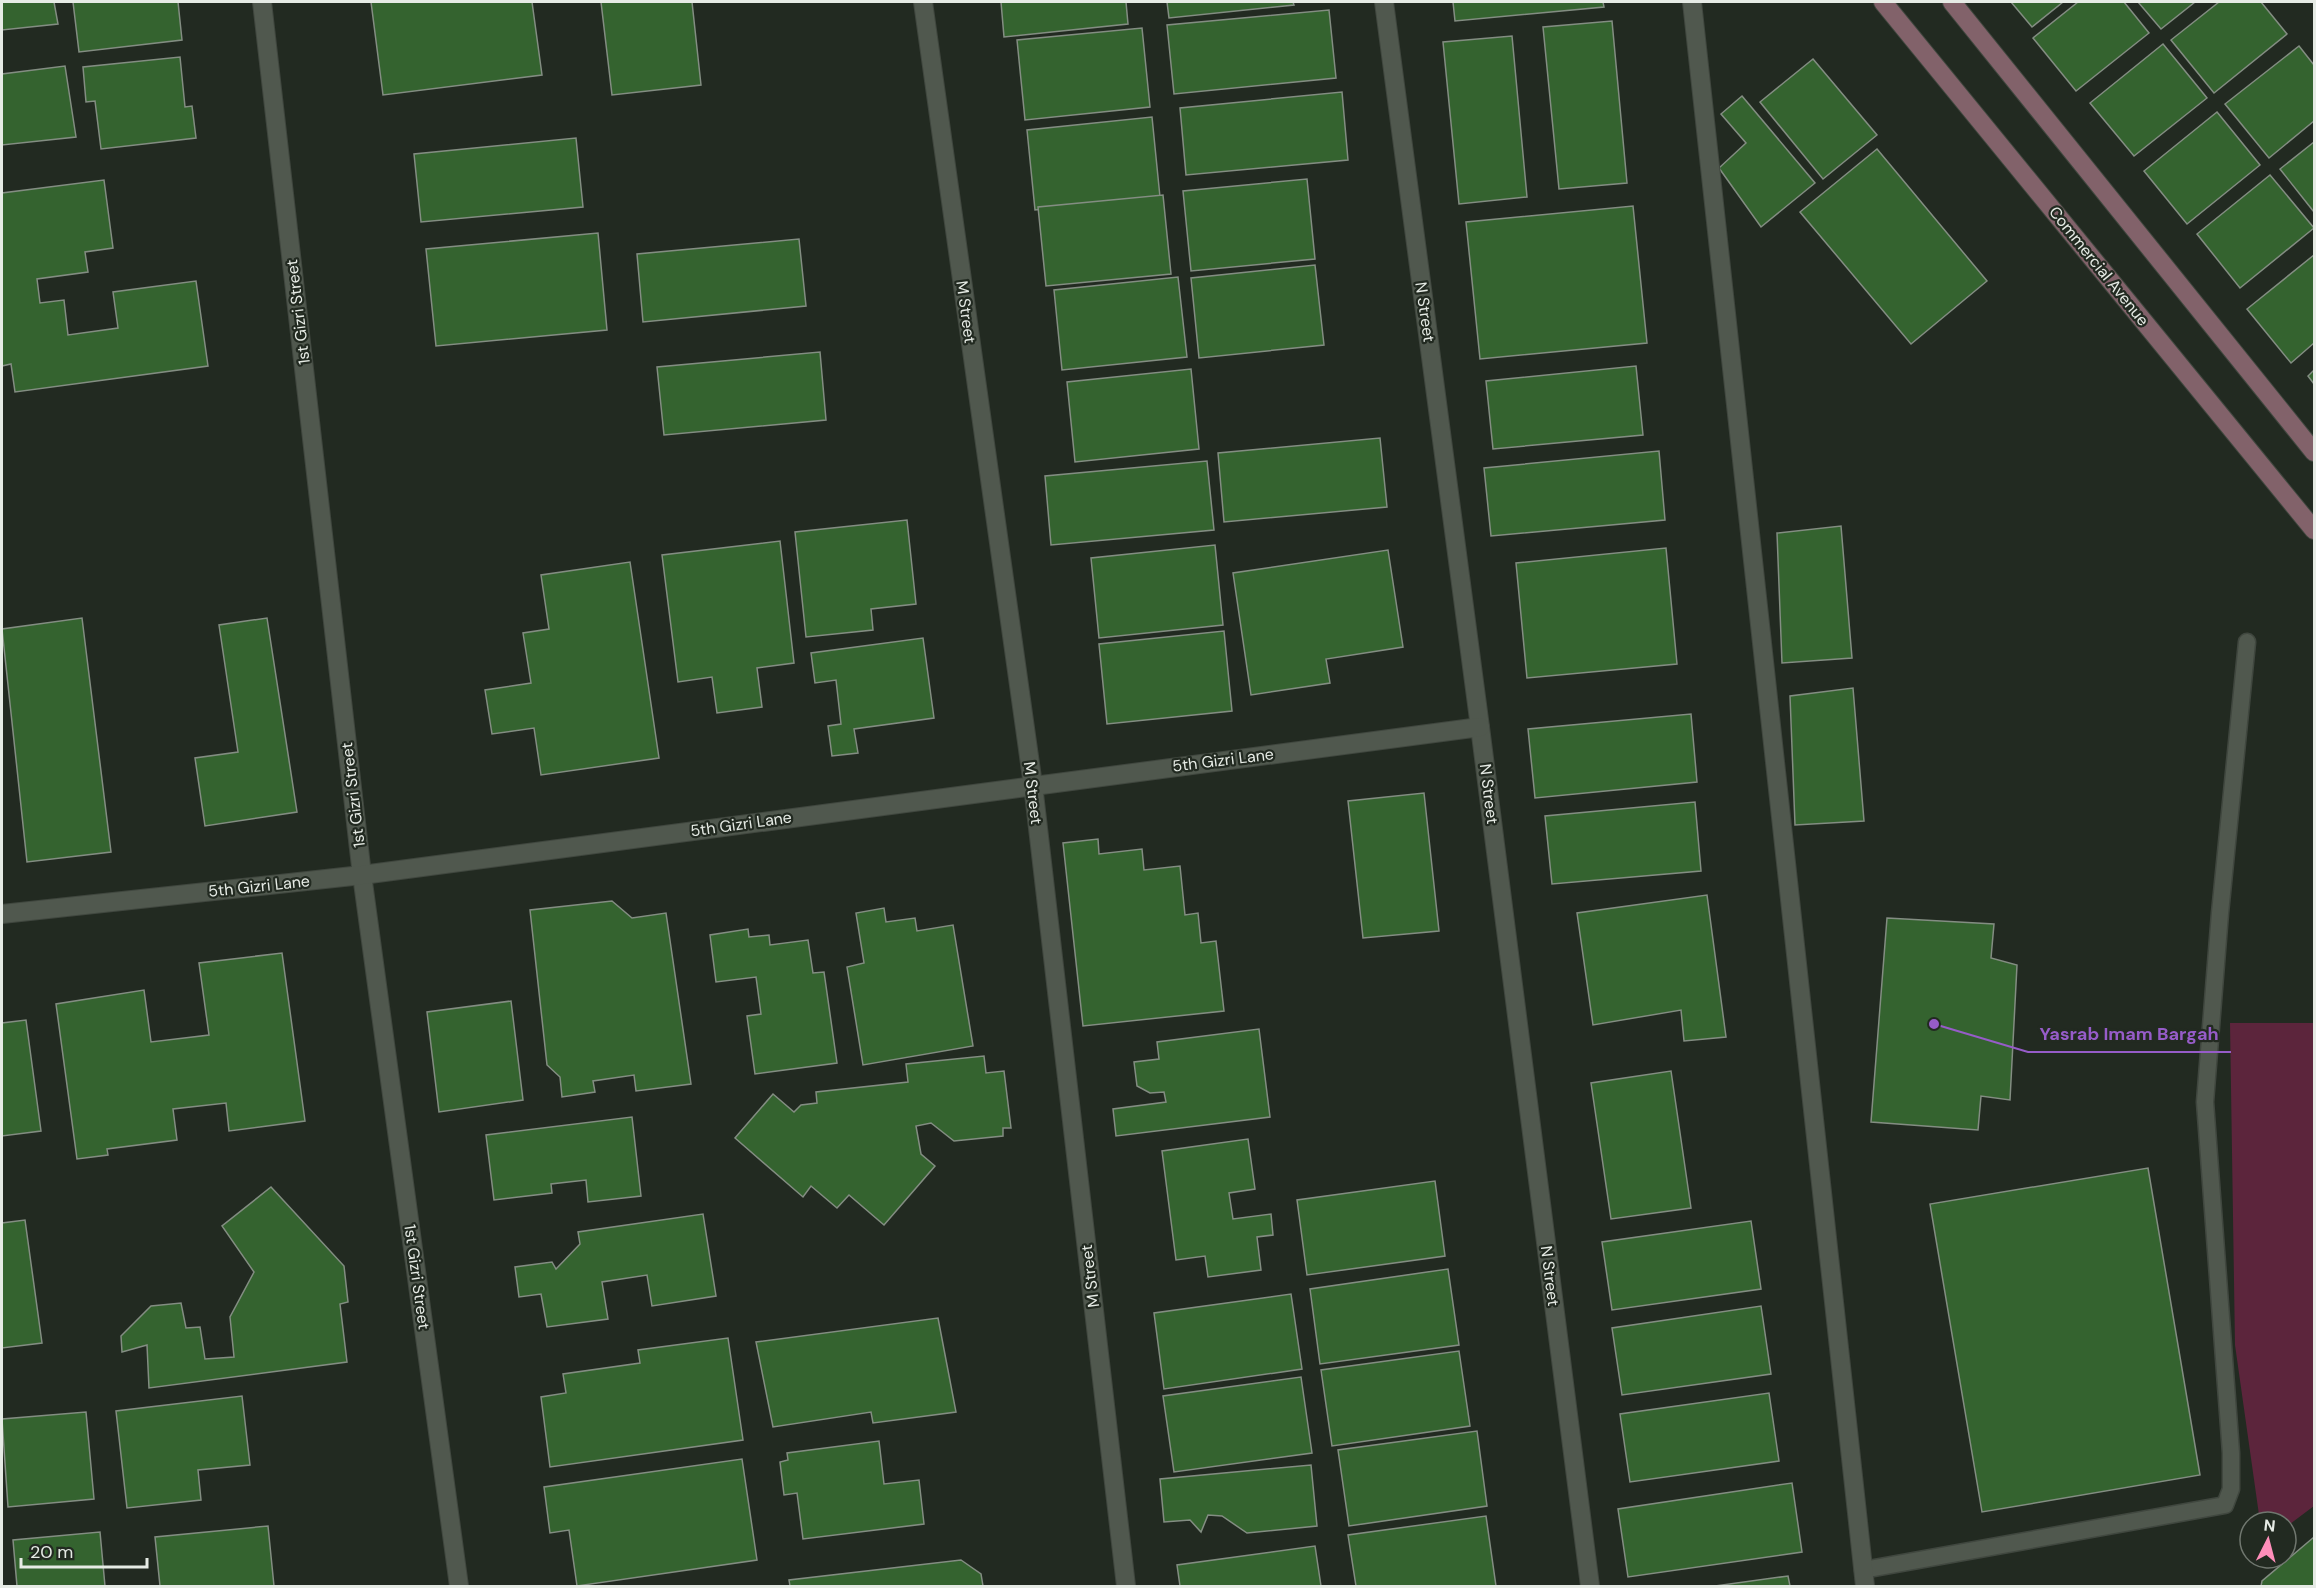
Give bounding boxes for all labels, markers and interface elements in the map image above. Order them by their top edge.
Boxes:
street label: Commercial Avenue [2044,202,2154,330]
street label: 1st Gizri Street [281,258,315,366]
street label: M Street [951,279,981,345]
street label: N Street [1410,281,1440,343]
street label: 1st Gizri Street [336,741,370,849]
street label: 5th Gizri Lane [1171,743,1275,777]
street label: M Street [1019,760,1047,826]
street label: N Street [1475,763,1503,825]
street label: 5th Gizri Lane [689,806,793,842]
street label: 5th Gizri Lane [207,870,311,902]
callout: Yasrab Imam Bargah [2028,1016,2231,1052]
text: Yasrab Imam Bargah [2039,1022,2219,1046]
street label: 1st Gizri Street [399,1223,435,1331]
street label: M Street [1076,1243,1104,1309]
street label: N Street [1536,1245,1564,1307]
north arrow [2238,1510,2298,1570]
text: N [2263,1515,2276,1537]
scale bar [21,1531,147,1569]
text: 20 m [30,1540,73,1564]

